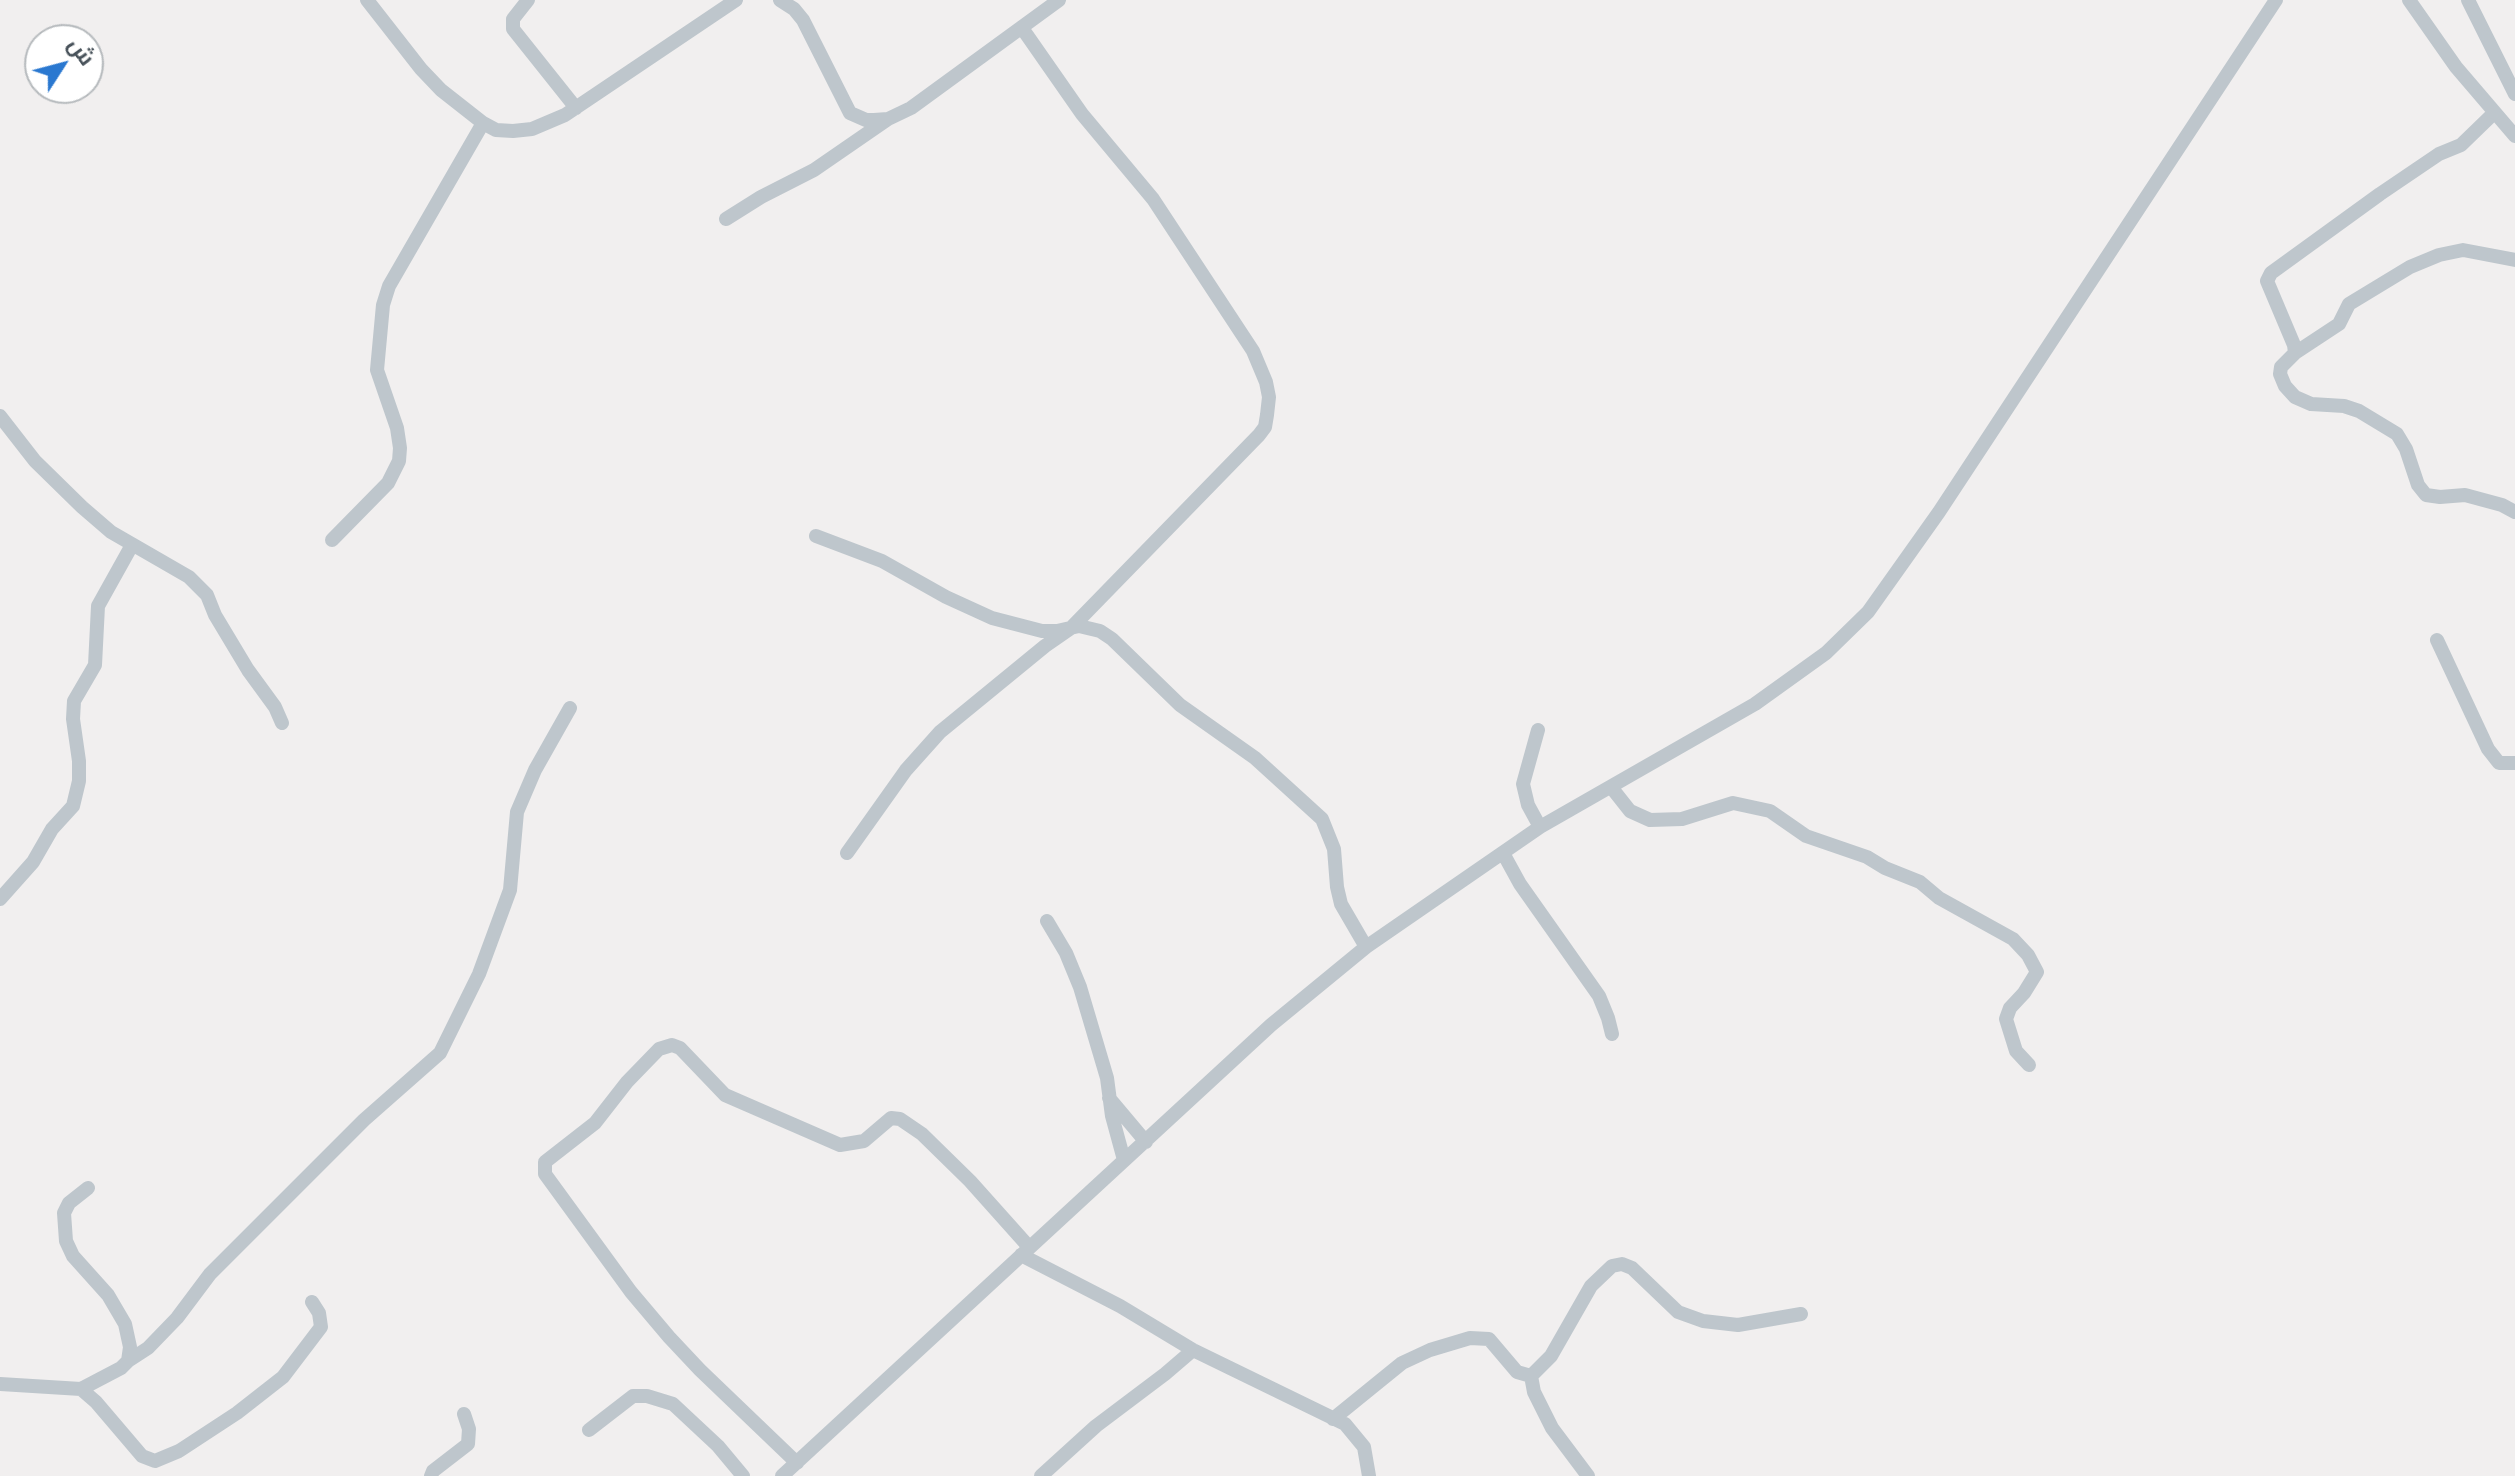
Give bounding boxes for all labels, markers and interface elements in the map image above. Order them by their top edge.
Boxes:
north arrow [24,24,104,104]
text: ش [62,31,101,71]

